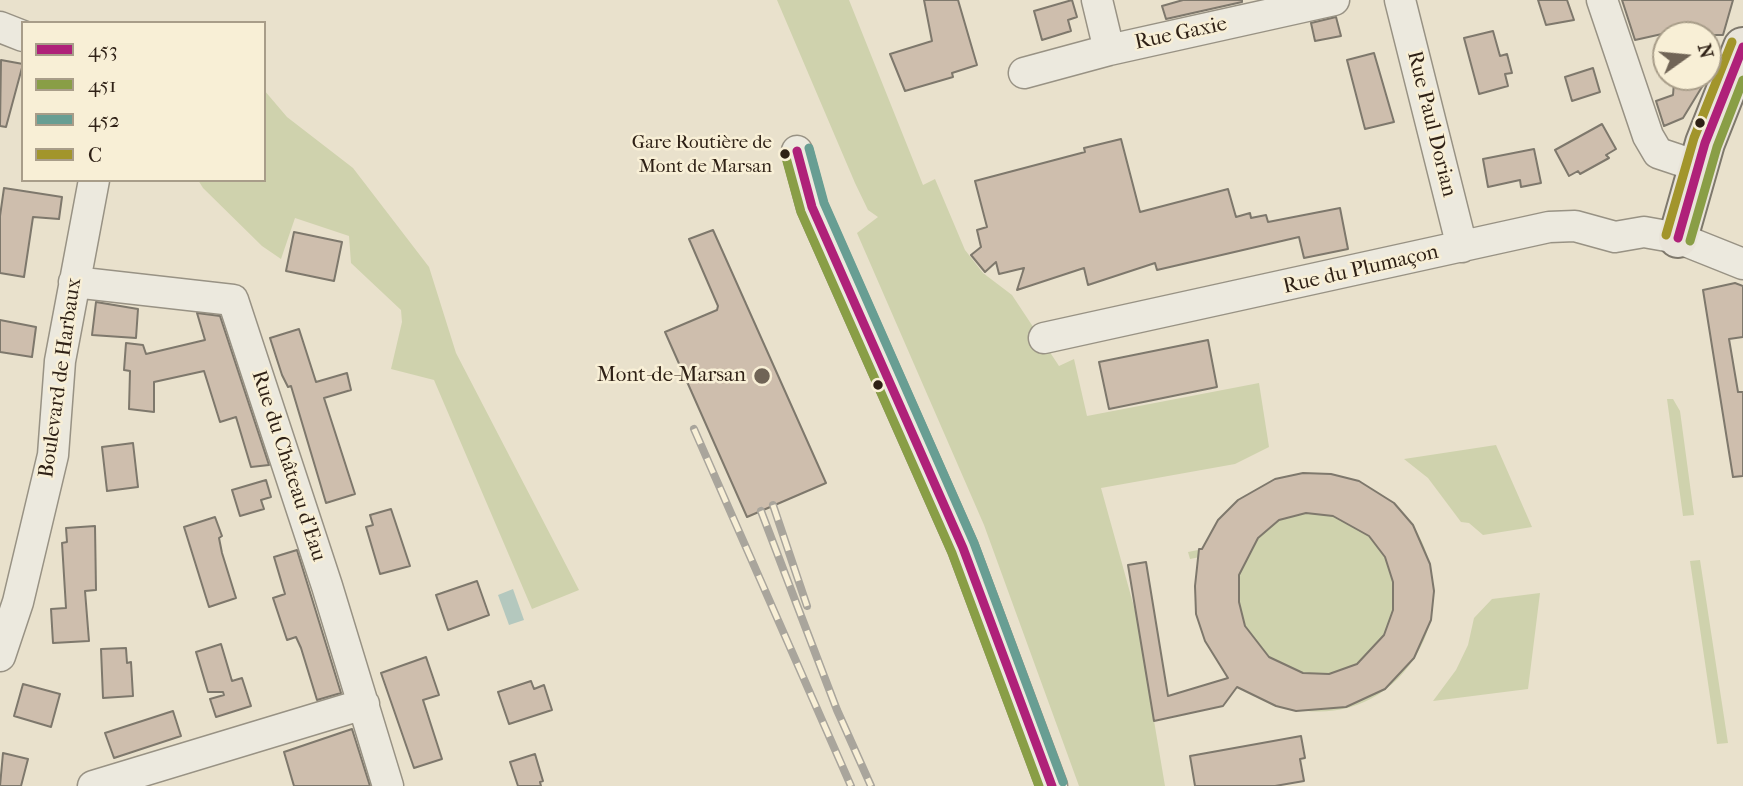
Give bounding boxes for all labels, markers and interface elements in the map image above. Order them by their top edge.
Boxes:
street label: Rue Gaxie [1133,12,1229,56]
legend [21,21,266,182]
north arrow [1652,21,1722,91]
text: 453 [88,38,118,62]
text: N [1693,41,1718,61]
street label: Rue Paul Dorian [1401,48,1461,200]
text: 451 [88,73,116,97]
text: 452 [88,108,120,132]
unlabelled marker [1693,116,1707,130]
place label: Gare Routière de Mont de Marsan [632,132,772,176]
text: C [88,143,102,167]
marker: Gare Routière de Mont de Marsan [778,147,792,161]
street label: Rue du Plumaçon [1281,240,1441,300]
street label: Boulevard de Harbaux [35,276,87,480]
place label: Mont-de-Marsan [597,363,746,389]
marker: Mont-de-Marsan [752,366,772,386]
street label: Rue du Château d'Eau [245,367,331,565]
unlabelled marker [871,378,885,392]

